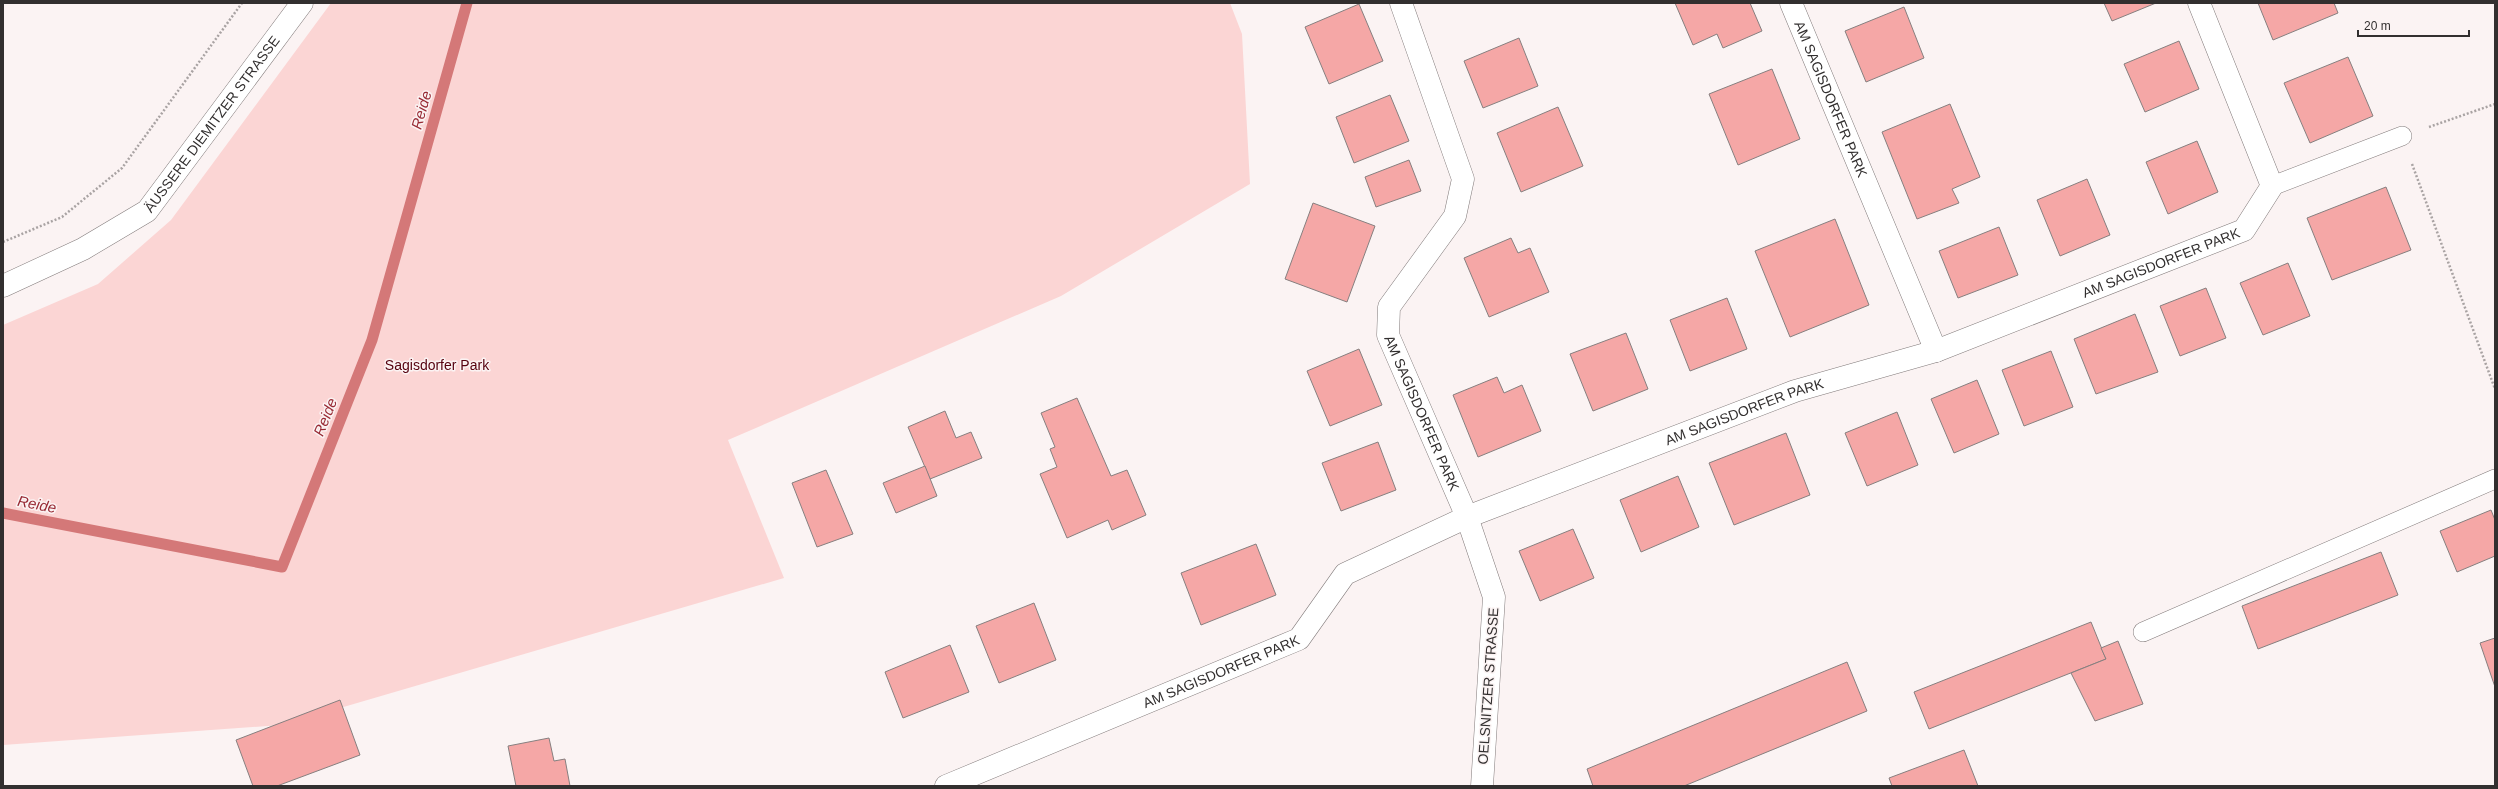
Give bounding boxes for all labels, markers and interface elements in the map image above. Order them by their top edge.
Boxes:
scale bar [2358,12,2469,38]
street label: AM SAGISDORFER PARK [1791,18,1871,180]
text: 20 m [2364,19,2391,33]
street label: ÄUSSERE DIEMITZER STRASSE [141,33,283,215]
water label: Reide [407,89,435,131]
street label: AM SAGISDORFER PARK [2080,224,2243,301]
street label: AM SAGISDORFER PARK [1381,333,1463,494]
park label: Sagisdorfer Park [385,357,490,373]
street label: AM SAGISDORFER PARK [1663,375,1826,448]
water label: Reide [310,396,340,438]
water label: Reide [16,492,58,516]
street label: OELSNITZER STRASSE [1475,607,1501,765]
street label: AM SAGISDORFER PARK [1141,632,1302,711]

